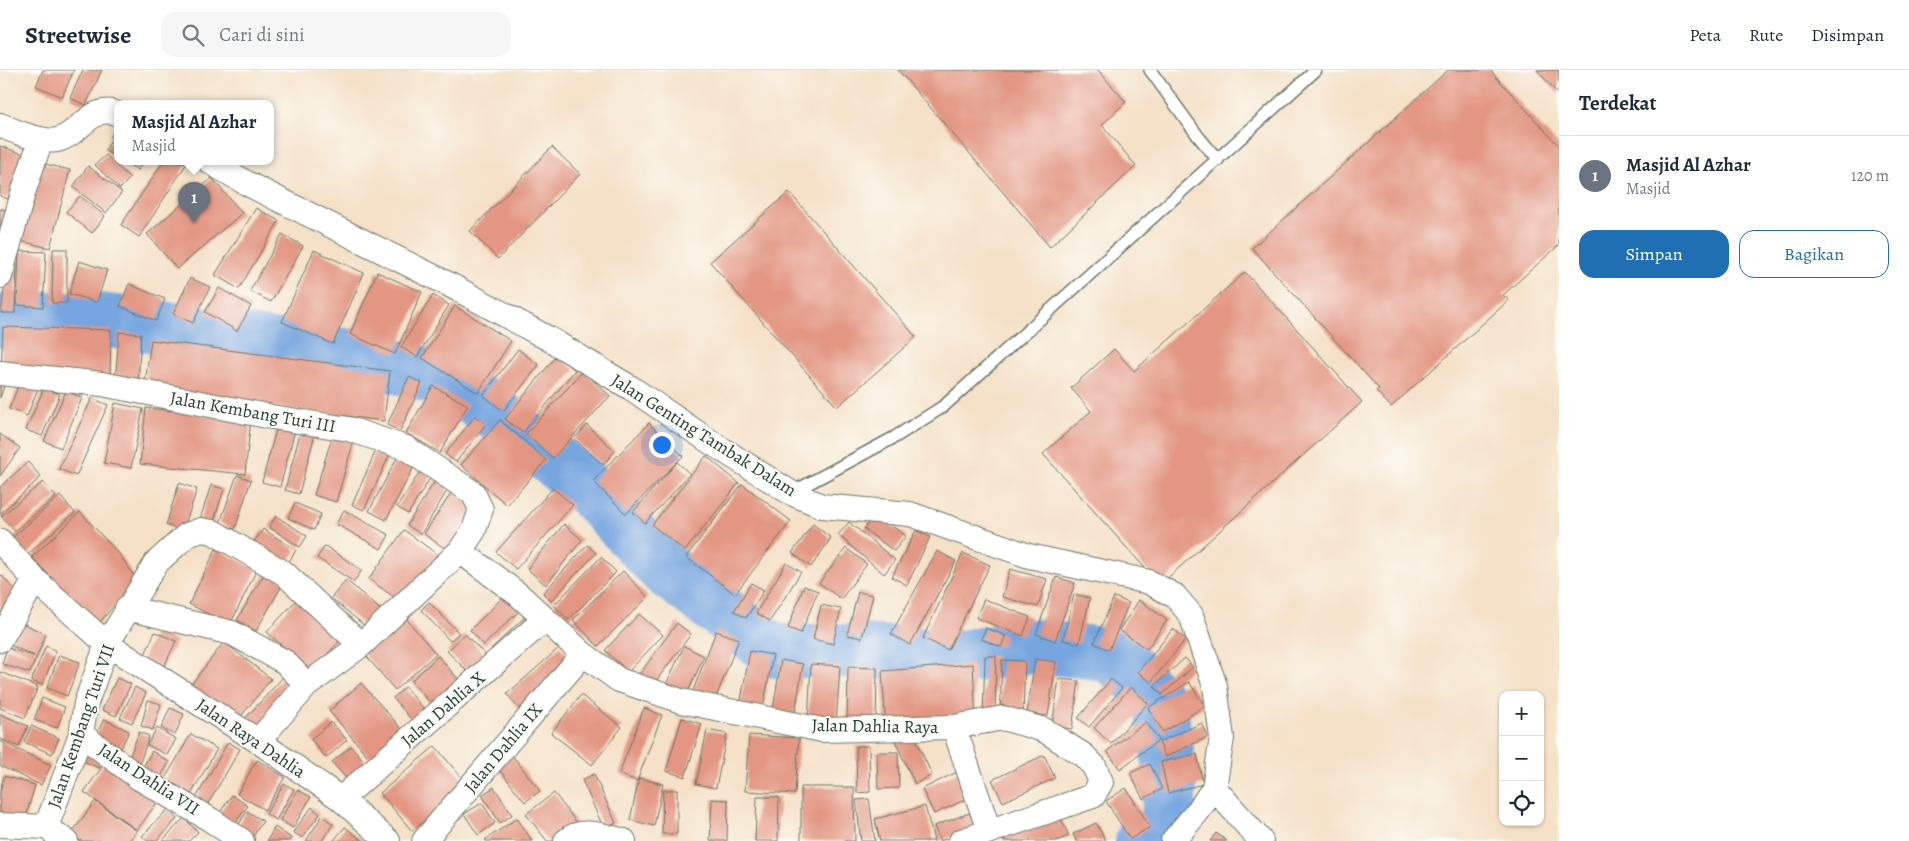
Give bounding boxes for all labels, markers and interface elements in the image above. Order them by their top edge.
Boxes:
search box [161,12,511,57]
text: Streetwise [25,19,131,51]
icon: search [179,21,207,49]
text: Cari di sini [219,22,304,48]
text: Peta [1690,23,1721,47]
text: Rute [1749,23,1783,47]
text: Disimpan [1811,23,1884,47]
text: Terdekat [1579,89,1657,117]
popup [114,100,274,165]
text: Masjid Al Azhar [132,109,256,135]
text: Masjid [132,135,176,157]
text: Masjid Al Azhar [1626,152,1751,178]
text: 1 [1592,165,1598,187]
text: 120 m [1851,165,1889,187]
text: Masjid [1626,178,1670,200]
pin: 1 [178,182,210,223]
button: Simpan [1579,230,1729,278]
button: Bagikan [1739,230,1889,278]
street label: Jalan Genting Tambak Dalam [607,368,801,502]
street label: Jalan Kembang Turi III [168,386,338,438]
your location [649,432,675,458]
street label: Jalan Kembang Turi VII [42,641,120,811]
street label: Jalan Dahlia X [396,666,490,752]
map controls [1499,691,1544,826]
button: + [1499,691,1544,736]
street label: Jalan Raya Dahlia [192,693,311,784]
street label: Jalan Dahlia IX [458,698,548,798]
street label: Jalan Dahlia Raya [811,713,939,739]
button: − [1499,736,1544,781]
street label: Jalan Dahlia VII [94,737,204,821]
button: locate [1499,781,1544,826]

